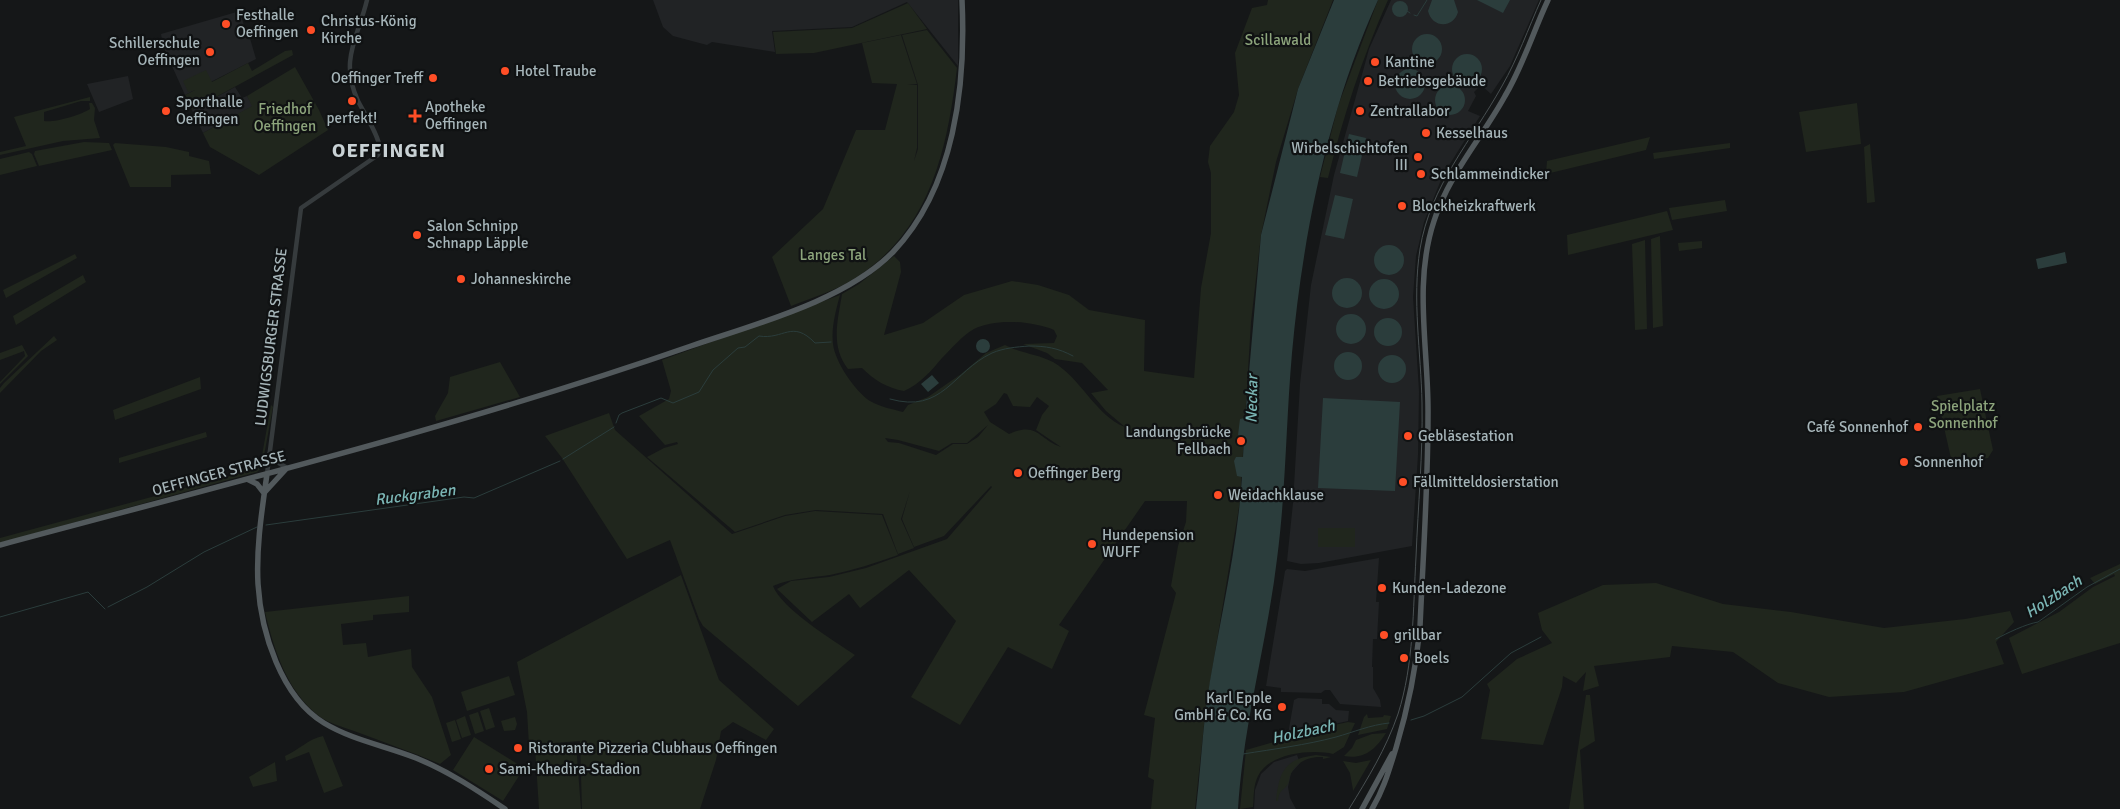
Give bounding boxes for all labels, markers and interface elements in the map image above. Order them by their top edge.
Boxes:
place label: Festhalle Oeffingen [236,6,298,41]
place label: Christus-König Kirche [321,12,417,47]
marker: Festhalle Oeffingen [220,18,232,30]
marker: Christus-König Kirche [305,24,317,36]
park label: Scillawald [1245,31,1311,49]
place label: Schillerschule Oeffingen [109,34,200,69]
marker: Schillerschule Oeffingen [204,46,216,58]
place label: Kantine [1385,53,1435,71]
marker: Kantine [1369,56,1381,68]
place label: Hotel Traube [515,62,596,80]
marker: Hotel Traube [499,65,511,77]
place label: Oeffinger Treff [331,69,424,87]
marker: Oeffinger Treff [427,72,439,84]
place label: Betriebsgebäude [1378,72,1486,90]
marker: Betriebsgebäude [1362,75,1374,87]
place label: Sporthalle Oeffingen [176,93,243,128]
marker: perfekt! [346,95,358,107]
place label: Apotheke Oeffingen [425,98,487,133]
park label: Friedhof Oeffingen [254,100,316,135]
place label: Zentrallabor [1370,102,1450,120]
marker: Sporthalle Oeffingen [160,105,172,117]
marker: Zentrallabor [1354,105,1366,117]
place label: perfekt! [327,109,377,127]
marker: Apotheke Oeffingen [409,110,421,122]
place label: Kesselhaus [1436,124,1508,142]
marker: Kesselhaus [1420,127,1432,139]
district label: OEFFINGEN [332,138,446,163]
place label: Wirbelschichtofen III [1291,139,1408,174]
marker: Wirbelschichtofen III [1412,151,1424,163]
place label: Schlammeindicker [1431,165,1550,183]
marker: Schlammeindicker [1415,168,1427,180]
place label: Blockheizkraftwerk [1412,197,1536,215]
marker: Blockheizkraftwerk [1396,200,1408,212]
place label: Salon Schnipp Schnapp Läpple [427,217,529,252]
marker: Salon Schnipp Schnapp Läpple [411,229,423,241]
park label: Langes Tal [799,246,867,264]
street label: LUDWIGSBURGER STRASSE [251,247,291,427]
place label: Johanneskirche [471,270,571,288]
marker: Johanneskirche [455,273,467,285]
water label: Neckar [1242,373,1262,423]
park label: Spielplatz Sonnenhof [1928,397,1999,432]
place label: Café Sonnenhof [1807,418,1909,436]
marker: Café Sonnenhof [1912,421,1924,433]
place label: Landungsbrücke Fellbach [1125,423,1231,458]
place label: Gebläsestation [1418,427,1514,445]
marker: Gebläsestation [1402,430,1414,442]
marker: Landungsbrücke Fellbach [1235,435,1247,447]
street label: OEFFINGER STRASSE [150,446,288,500]
place label: Sonnenhof [1914,453,1984,471]
marker: Sonnenhof [1898,456,1910,468]
place label: Oeffinger Berg [1028,464,1121,482]
marker: Oeffinger Berg [1012,467,1024,479]
place label: Fällmitteldosierstation [1413,473,1559,491]
marker: Fällmitteldosierstation [1397,476,1409,488]
water label: Ruckgraben [374,480,458,510]
place label: Weidachklause [1228,486,1324,504]
marker: Weidachklause [1212,489,1224,501]
place label: Hundepension WUFF [1102,526,1194,561]
marker: Hundepension WUFF [1086,538,1098,550]
water label: Holzbach [2021,570,2087,623]
place label: Kunden-Ladezone [1392,579,1507,597]
marker: Kunden-Ladezone [1376,582,1388,594]
place label: grillbar [1394,626,1442,644]
marker: grillbar [1378,629,1390,641]
place label: Boels [1414,649,1450,667]
marker: Boels [1398,652,1410,664]
place label: Karl Epple GmbH & Co. KG [1174,689,1272,724]
marker: Karl Epple GmbH & Co. KG [1276,701,1288,713]
water label: Holzbach [1270,715,1338,748]
place label: Ristorante Pizzeria Clubhaus Oeffingen [528,739,777,757]
marker: Ristorante Pizzeria Clubhaus Oeffingen [512,742,524,754]
place label: Sami-Khedira-Stadion [499,760,640,778]
marker: Sami-Khedira-Stadion [483,763,495,775]

